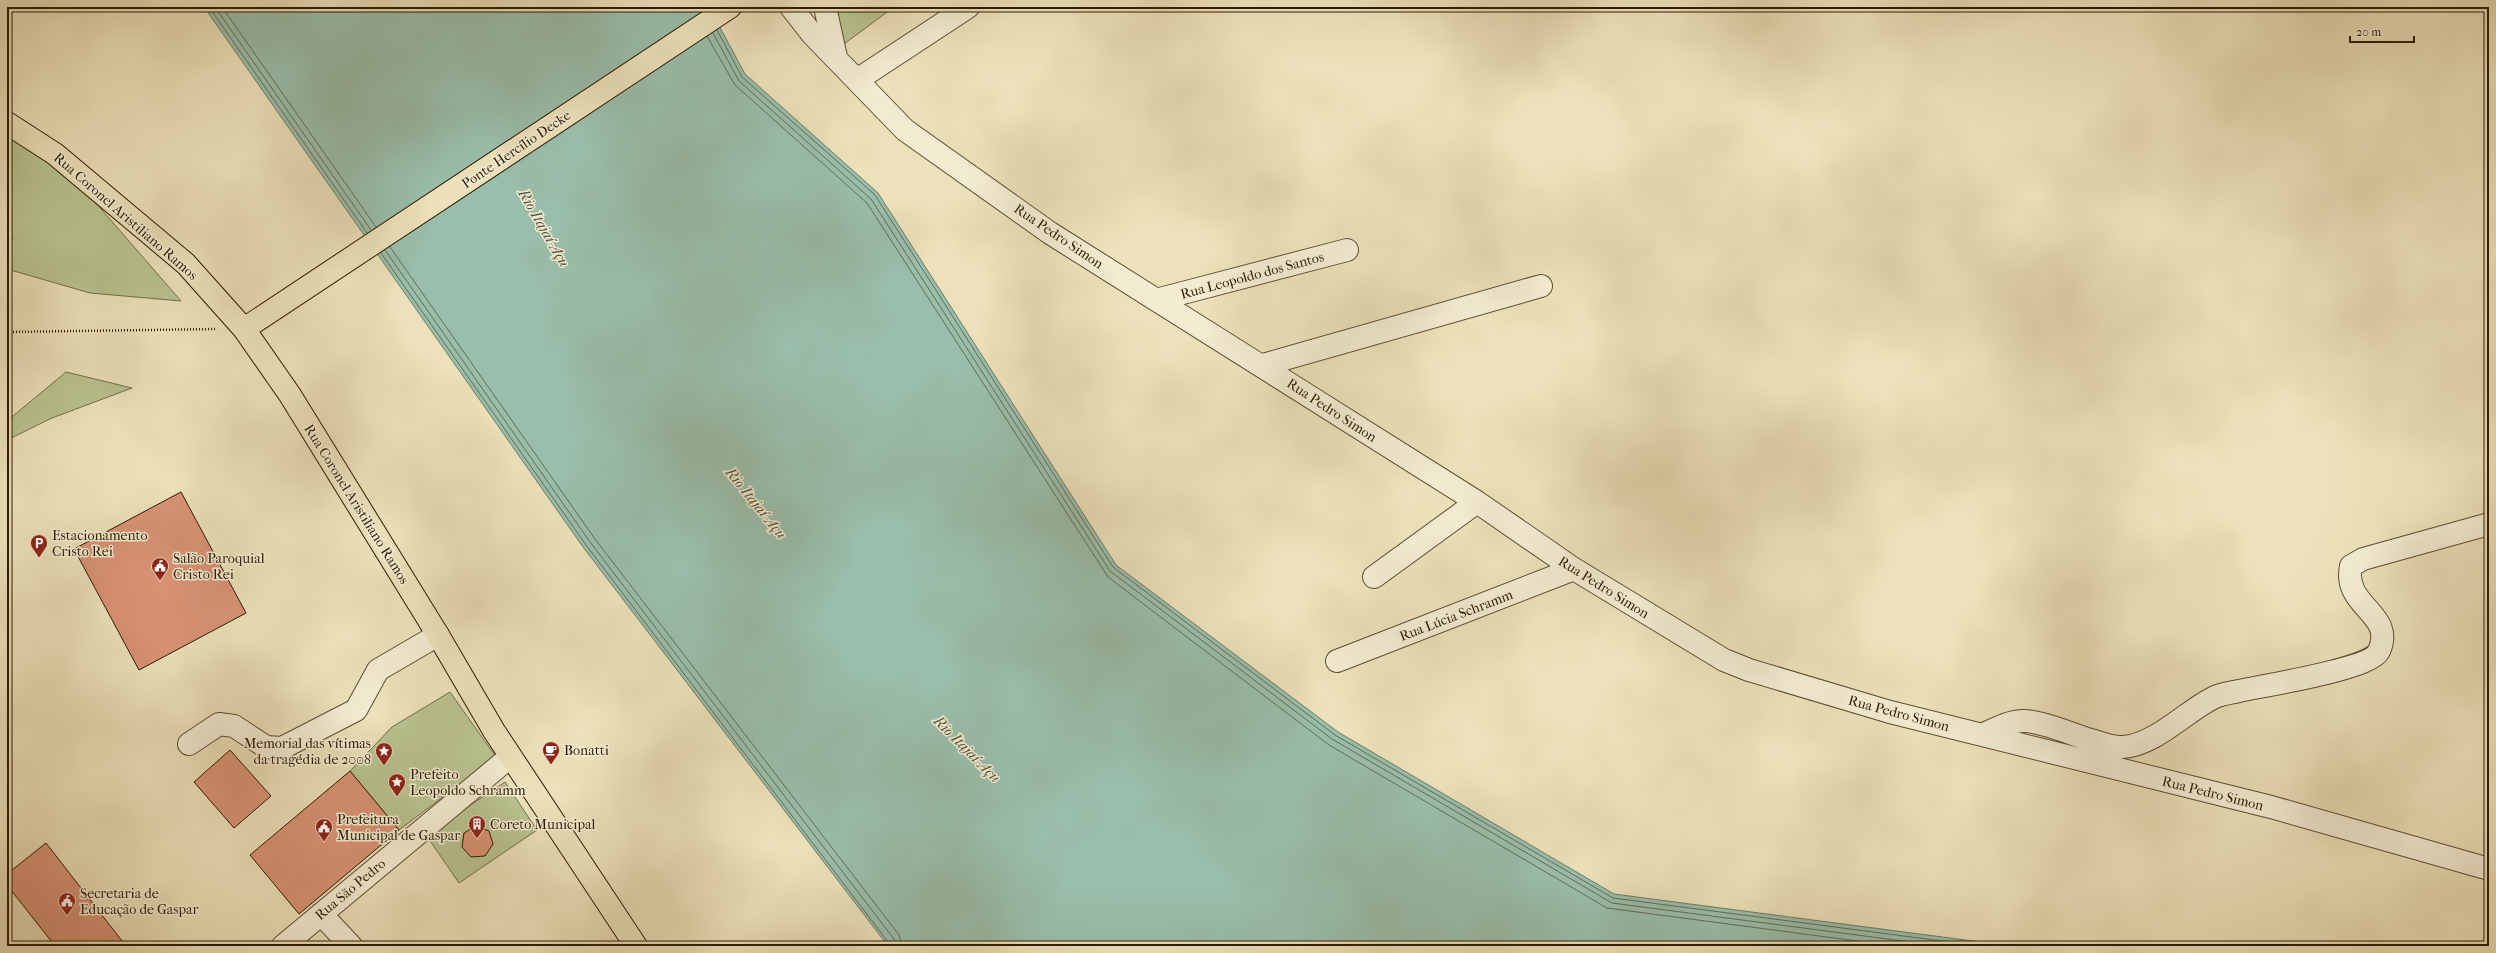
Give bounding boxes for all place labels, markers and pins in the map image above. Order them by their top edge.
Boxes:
place label: Estacionamento Cristo Rei [52,527,148,560]
parking icon: Estacionamento Cristo Rei [29,533,49,558]
place label: Salão Paroquial Cristo Rei [173,550,265,583]
public building icon: Salão Paroquial Cristo Rei [150,556,170,581]
place label: Memorial das vítimas da tragédia de 2008 [244,735,371,768]
cafe icon: Bonatti [541,740,561,765]
place icon: Memorial das vítimas da tragédia de 2008 [374,741,394,766]
place label: Bonatti [564,742,609,759]
place label: Prefeito Leopoldo Schramm [410,766,526,799]
place icon: Prefeito Leopoldo Schramm [387,772,407,797]
place label: Prefeitura Municipal de Gaspar [337,811,460,844]
building icon: Coreto Municipal [467,814,487,839]
place label: Coreto Municipal [490,816,595,833]
public building icon: Prefeitura Municipal de Gaspar [314,817,334,842]
place label: Secretaria de Educação de Gaspar [80,885,199,918]
public building icon: Secretaria de Educação de Gaspar [57,891,77,916]

